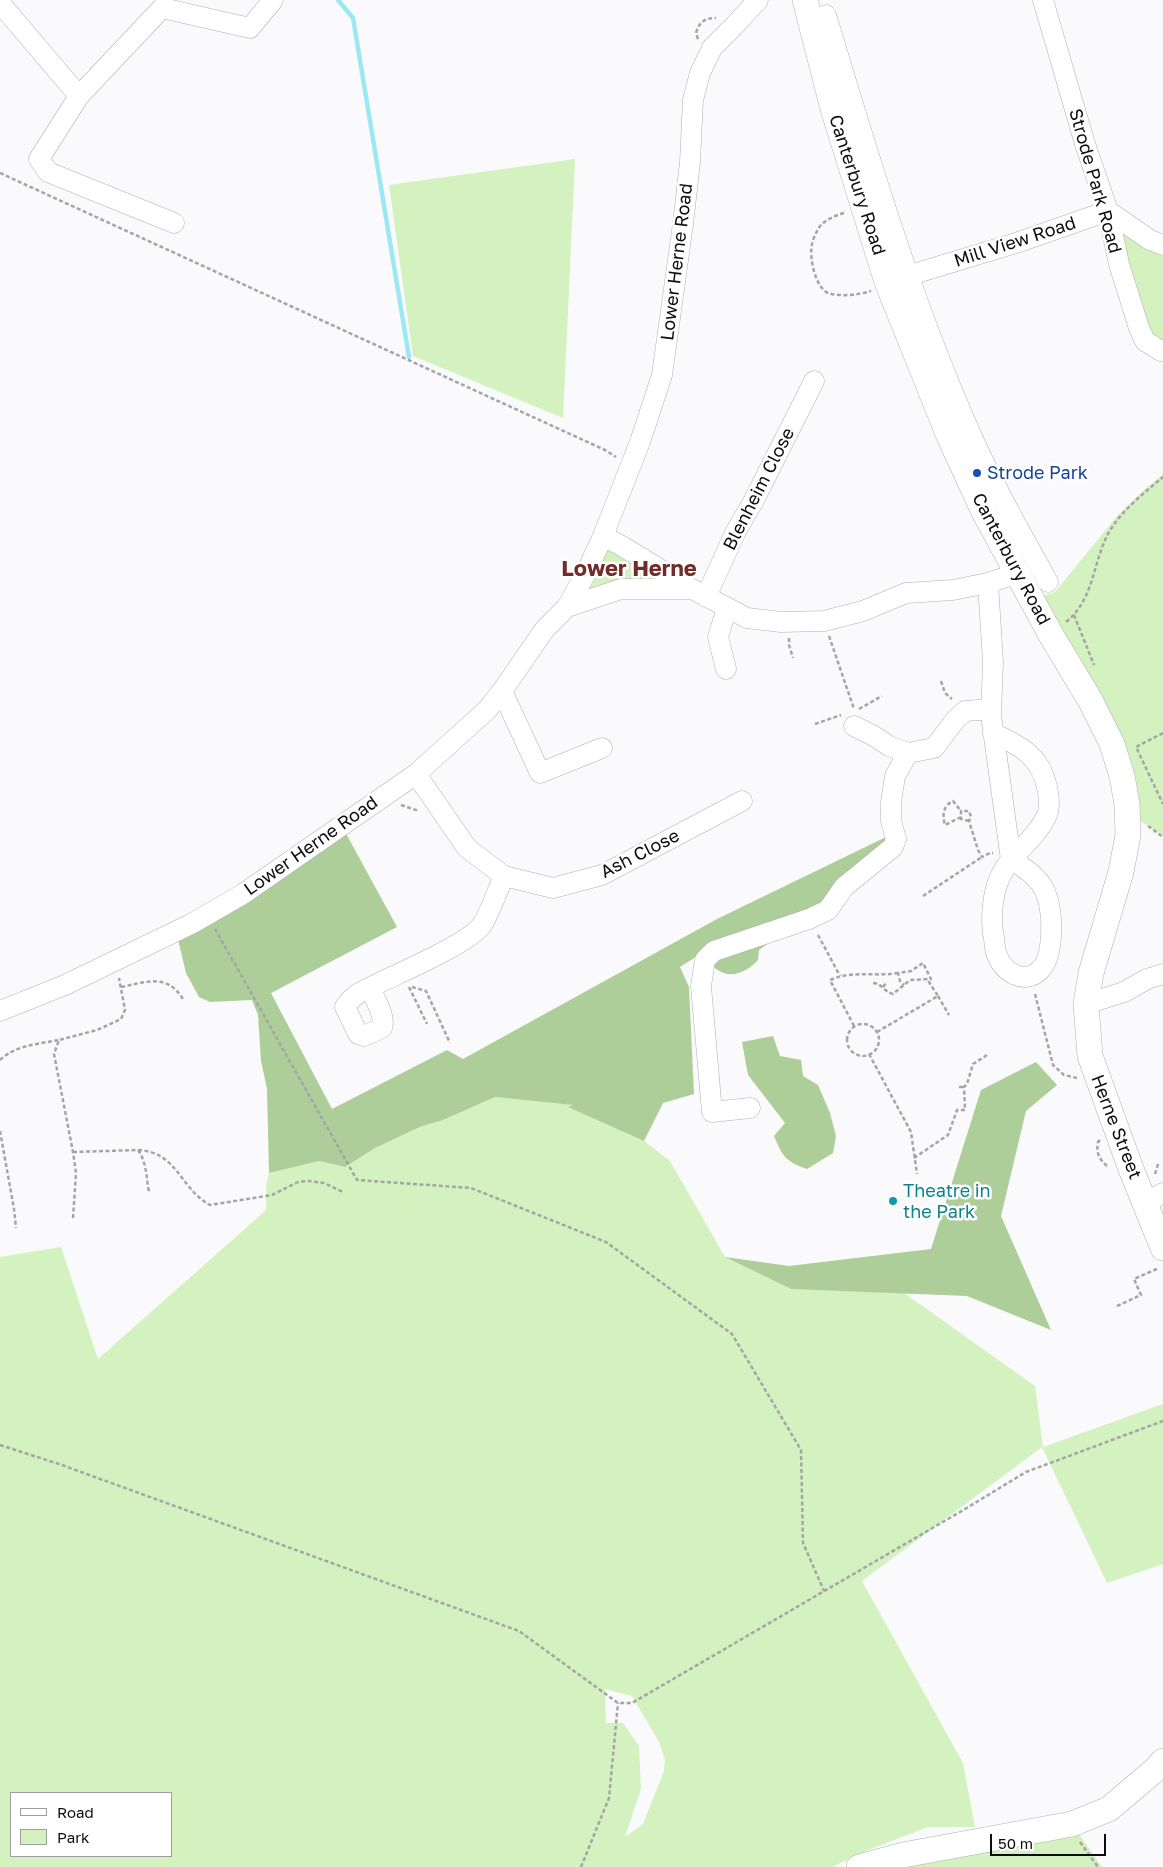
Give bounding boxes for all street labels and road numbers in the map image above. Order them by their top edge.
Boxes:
street label: Strode Park Road [1064,106,1126,256]
street label: Canterbury Road [824,112,890,258]
street label: Lower Herne Road [657,182,697,342]
street label: Mill View Road [951,212,1079,272]
street label: Blenheim Close [719,424,799,554]
street label: Canterbury Road [967,489,1055,629]
street label: Lower Herne Road [240,792,382,900]
street label: Ash Close [597,825,683,883]
street label: Herne Street [1086,1072,1146,1182]

